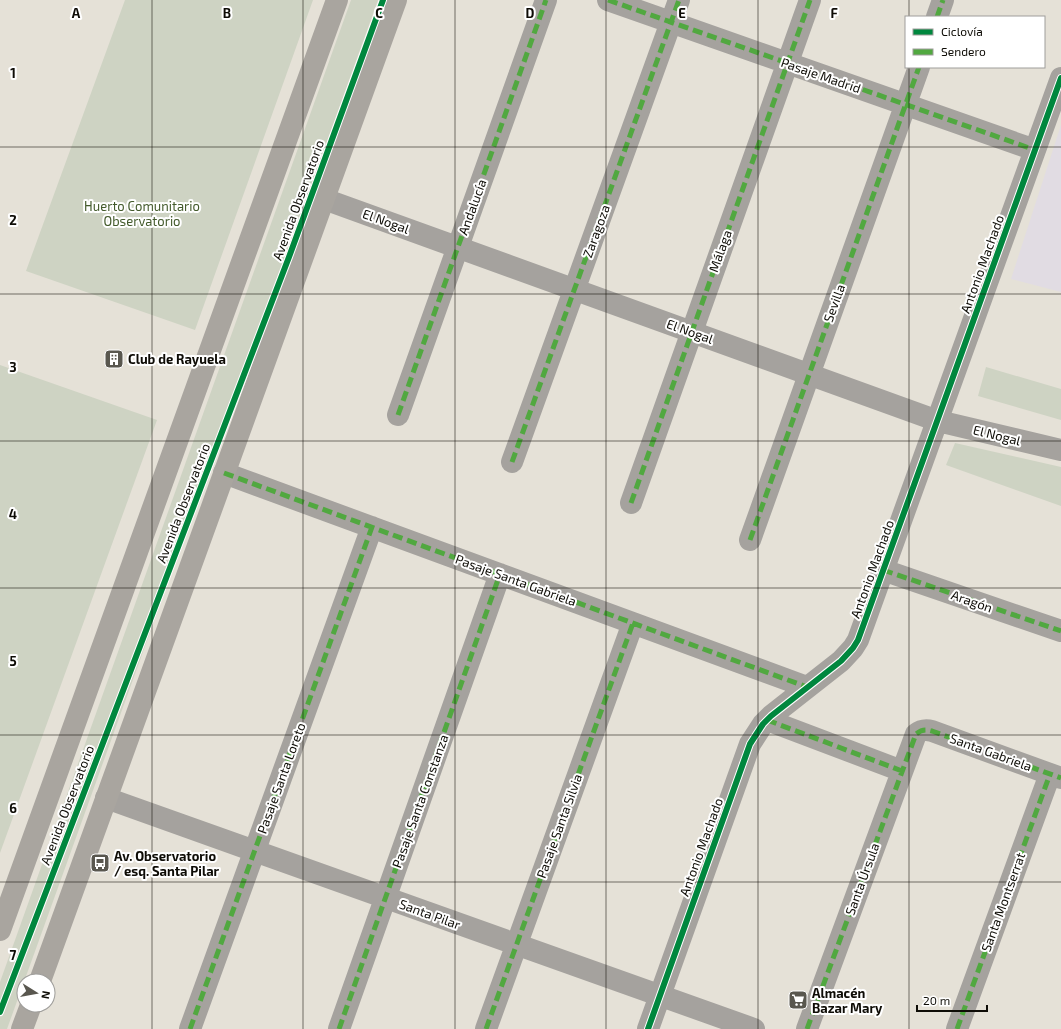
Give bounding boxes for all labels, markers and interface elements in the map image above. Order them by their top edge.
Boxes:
text: A [72,5,81,21]
text: B [223,5,231,21]
text: C [375,5,383,21]
text: D [526,5,535,21]
text: E [678,5,686,21]
text: F [830,5,838,21]
legend [905,16,1045,68]
text: Ciclovía [941,24,983,38]
text: Sendero [941,44,986,58]
street label: Pasaje Madrid [779,54,863,96]
text: 1 [10,65,16,81]
street label: Avenida Observatorio [269,138,327,262]
street label: Andalucía [455,177,489,237]
park label: Huerto Comunitario Observatorio [84,198,200,229]
street label: Zaragoza [579,202,613,260]
street label: El Nogal [360,205,412,237]
text: 2 [9,212,17,228]
street label: Antonio Machado [957,213,1007,315]
street label: Málaga [705,228,735,274]
street label: Sevilla [820,282,848,324]
street label: El Nogal [664,315,716,347]
building icon: Club de Rayuela [103,348,125,370]
place label: Club de Rayuela [128,351,226,367]
text: 3 [9,359,17,375]
street label: El Nogal [972,421,1023,449]
street label: Avenida Observatorio [153,441,213,565]
text: 4 [9,506,17,522]
street label: Antonio Machado [847,518,897,620]
street label: Pasaje Santa Gabriela [453,551,579,609]
street label: Aragón [949,587,995,615]
text: 5 [9,653,17,669]
street label: Pasaje Santa Loreto [253,720,309,836]
street label: Santa Gabriela [948,730,1034,774]
street label: Pasaje Santa Constanza [388,732,452,870]
street label: Avenida Observatorio [37,743,97,867]
street label: Pasaje Santa Silvia [533,772,585,880]
street label: Antonio Machado [676,796,726,898]
text: 6 [9,800,17,816]
street label: Santa Úrsula [841,840,882,917]
place label: Av. Observatorio / esq. Santa Pilar [114,848,220,879]
street label: Santa Montserrat [978,850,1028,954]
bus stop icon: Av. Observatorio / esq. Santa Pilar [89,852,111,874]
street label: Santa Pilar [397,896,463,932]
text: 7 [10,947,17,963]
north arrow [16,973,56,1013]
place label: Almacén Bazar Mary [812,985,883,1016]
scale bar [917,987,987,1013]
supermarket icon: Almacén Bazar Mary [787,989,809,1011]
text: N [39,990,53,1000]
text: 20 m [923,993,950,1007]

